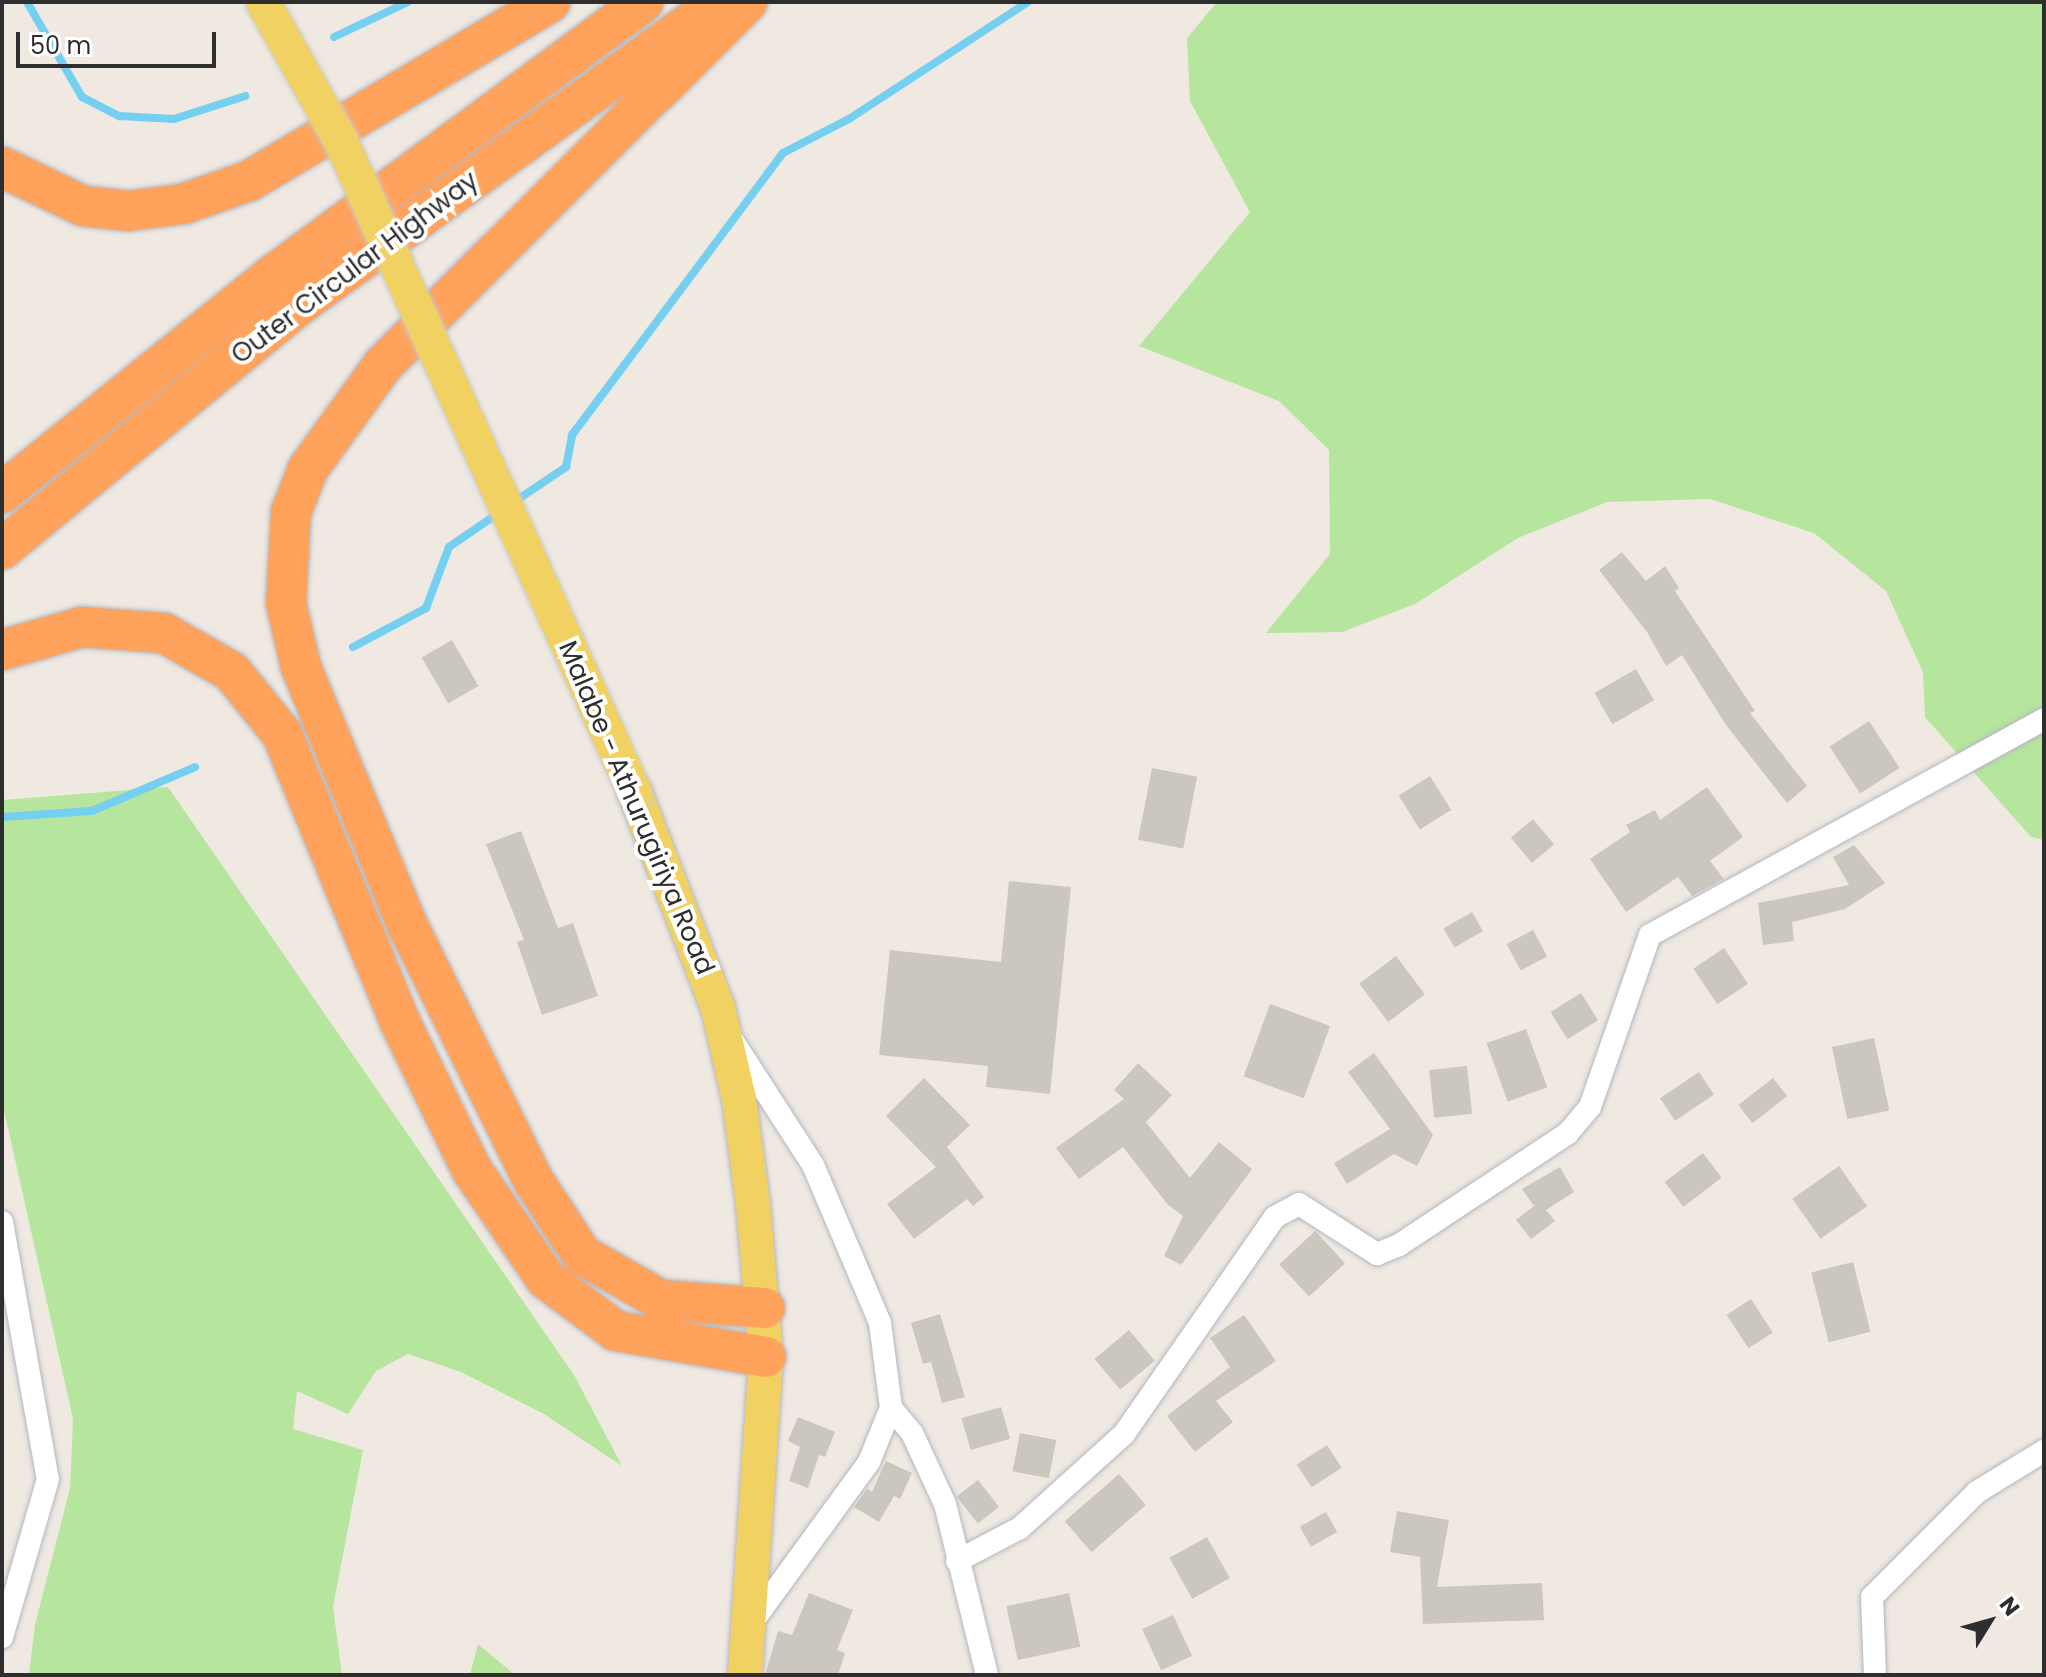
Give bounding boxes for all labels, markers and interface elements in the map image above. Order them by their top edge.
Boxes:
scale bar [20,16,220,66]
text: 50 m [30,29,91,62]
street label: Outer Circular Highway [226,165,484,371]
street label: Malabe - Athurugiriya Road [551,637,721,979]
north arrow [1950,1581,2030,1661]
text: N [1992,1590,2027,1622]

